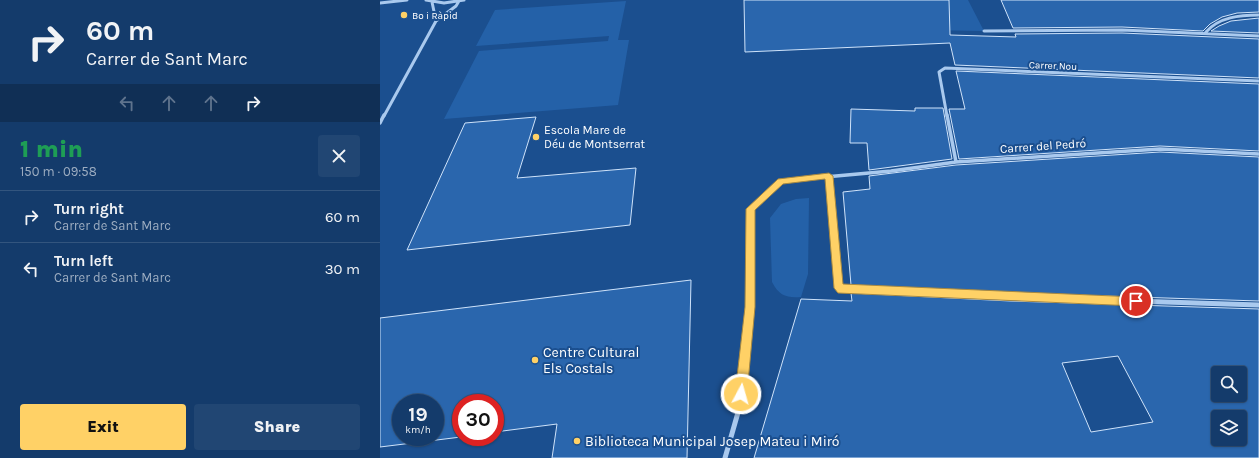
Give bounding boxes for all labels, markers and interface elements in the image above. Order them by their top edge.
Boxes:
marker: Bo i Ràpid [399,10,409,20]
place label: Bo i Ràpid [412,10,458,22]
text: 60 m [86,14,154,47]
icon: right [20,16,72,68]
text: Carrer de Sant Marc [86,48,248,70]
street label: Carrer Nou [1029,59,1077,73]
icon: left [116,92,138,114]
icon: ahead [158,92,180,114]
icon: ahead [200,92,222,114]
icon: right [242,92,264,114]
place label: Escola Mare de Déu de Montserrat [544,123,646,151]
marker: Escola Mare de Déu de Montserrat [531,132,541,142]
text: 1 min [20,135,83,163]
button: close [318,135,360,177]
street label: Carrer del Pedró [999,136,1087,156]
text: 150 m · 09:58 [20,164,97,179]
text: Turn right [54,200,124,218]
icon: right [20,206,42,228]
text: 60 m [325,208,360,226]
text: Carrer de Sant Marc [54,218,171,233]
text: Turn left [54,252,113,270]
icon: left [20,258,42,280]
text: 30 m [325,260,360,278]
text: Carrer de Sant Marc [54,270,171,285]
pin [1119,284,1153,318]
icon: arrive [1125,290,1147,312]
place label: Centre Cultural Els Costals [543,344,639,377]
marker: Centre Cultural Els Costals [530,355,540,365]
map controls [1211,366,1247,446]
button: search [1211,366,1247,402]
position arrow [720,373,762,415]
speed limit sign: 30 [452,394,504,446]
text: 19 [408,403,428,426]
button: Exit [20,404,186,450]
button: Share [194,404,360,450]
button: layers [1211,410,1247,446]
text: km/h [405,424,431,436]
place label: Biblioteca Municipal Josep Mateu i Miró [585,433,840,450]
marker: Biblioteca Municipal Josep Mateu i Miró [572,436,582,446]

